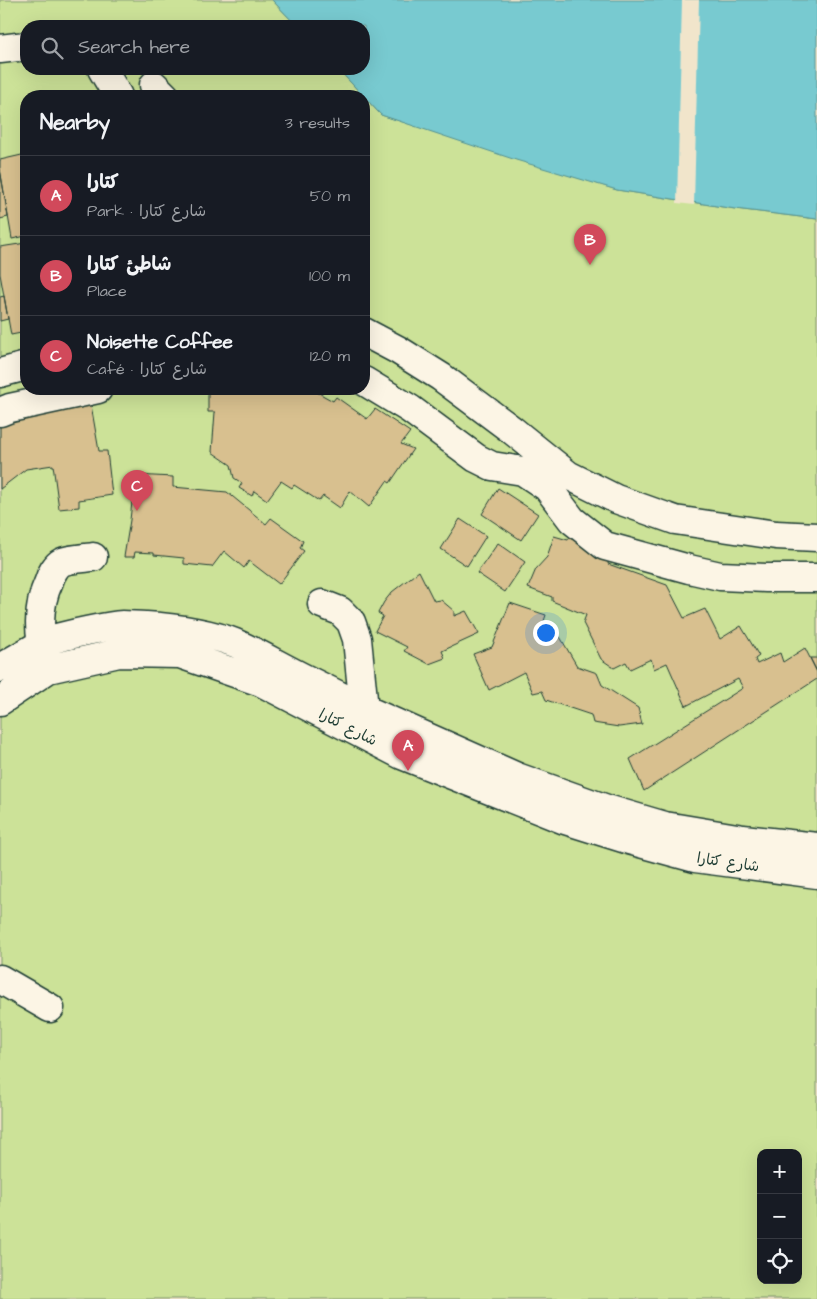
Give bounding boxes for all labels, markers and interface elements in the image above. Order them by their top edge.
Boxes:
search box [20,20,370,75]
icon: search [38,34,66,62]
text: Search here [78,34,190,61]
text: Nearby [40,108,110,137]
text: 3 results [285,112,350,134]
text: كتارا [87,169,119,196]
text: A [51,185,61,207]
text: 50 m [310,185,350,207]
text: Park · شارع كتارا [87,200,206,222]
pin: B [574,224,606,265]
text: شاطئ كتارا [87,251,171,278]
text: B [50,265,62,287]
text: 100 m [309,265,350,287]
text: Place [87,280,127,302]
text: Noisette Coffee [87,329,233,356]
text: C [50,345,62,367]
text: 120 m [310,345,350,367]
text: Café · شارع كتارا [87,358,207,380]
pin: C [121,470,153,511]
your location [533,620,559,646]
street label: شارع كتارا [315,704,381,751]
pin: A [392,730,424,771]
street label: شارع كتارا [695,848,761,877]
map controls [757,1149,802,1284]
button: + [757,1149,802,1194]
button: − [757,1194,802,1239]
button: locate [757,1239,802,1284]

